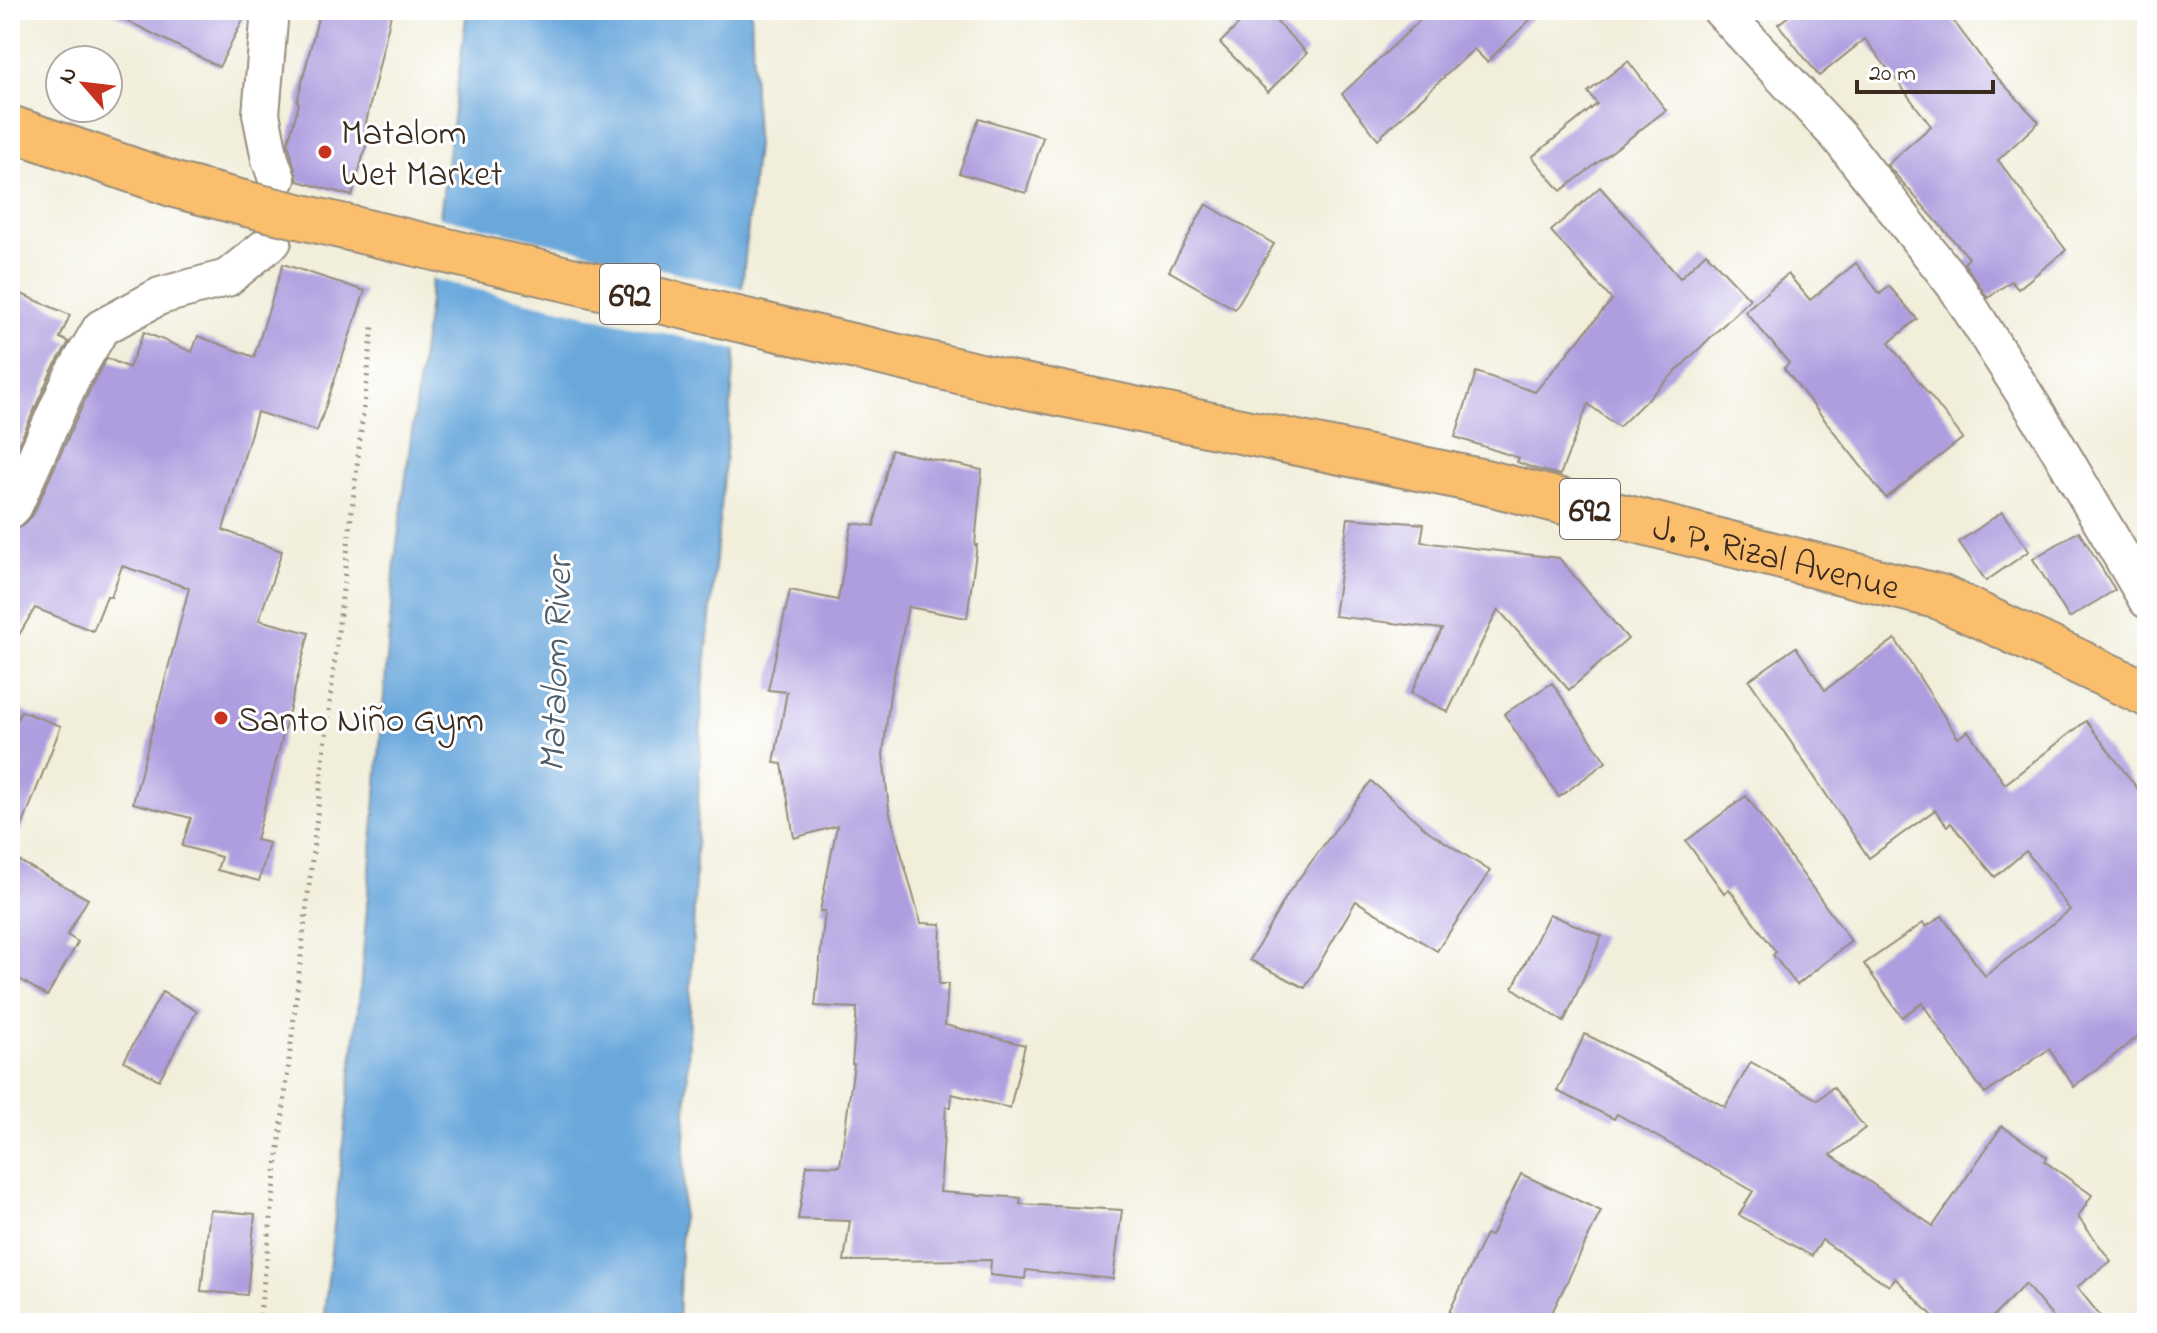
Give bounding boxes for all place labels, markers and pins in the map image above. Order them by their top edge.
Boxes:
place label: Matalom Wet Market [341,109,503,203]
marker: Matalom Wet Market [316,143,334,161]
place label: Santo Niño Gym [237,696,484,749]
marker: Santo Niño Gym [212,709,230,727]

